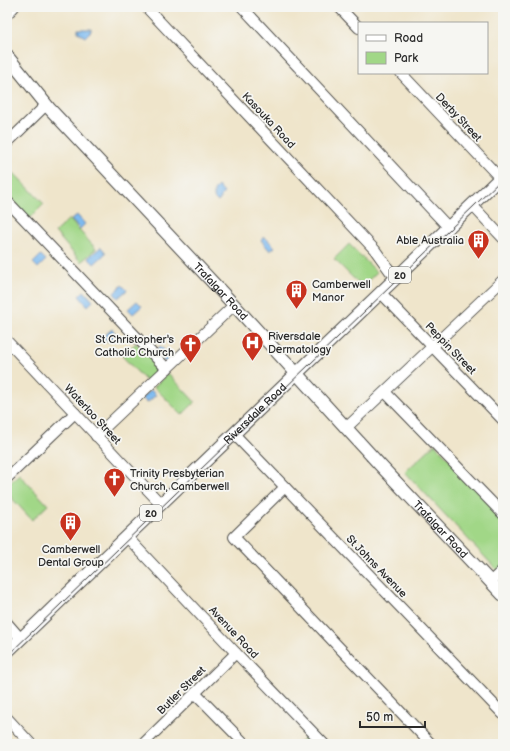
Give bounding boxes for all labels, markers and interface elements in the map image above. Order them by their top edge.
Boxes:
legend [358,22,488,74]
text: Road [394,31,423,46]
text: Park [394,51,418,66]
street label: Kasouka Road [239,90,298,151]
street label: Derby Street [433,90,485,145]
building icon: Able Australia [466,227,492,260]
place label: Able Australia [396,234,464,247]
street label: Trafalgar Road [191,260,250,323]
road number: 20 [389,267,411,283]
building icon: Camberwell Manor [283,277,309,310]
place label: Camberwell Manor [312,278,371,304]
street label: Peppin Street [423,320,479,378]
hospital icon: Riversdale Dermatology [239,329,265,362]
place label: Riversdale Dermatology [268,330,331,356]
church icon: St Christopher's Catholic Church [177,332,203,365]
place label: St Christopher's Catholic Church [95,333,175,359]
street label: Riversdale Road [221,381,289,447]
street label: Waterloo Street [62,382,124,447]
church icon: Trinity Presbyterian Church, Camberwell [101,466,127,499]
place label: Trinity Presbyterian Church, Camberwell [130,467,229,493]
street label: Trafalgar Road [410,498,470,561]
road number: 20 [140,505,162,521]
building icon: Camberwell Dental Group [58,510,84,543]
street label: St Johns Avenue [344,532,410,601]
place label: Camberwell Dental Group [38,543,104,569]
street label: Avenue Road [206,604,261,661]
street label: Butler Street [155,663,209,717]
scale bar [360,703,425,729]
text: 50 m [366,710,393,725]

